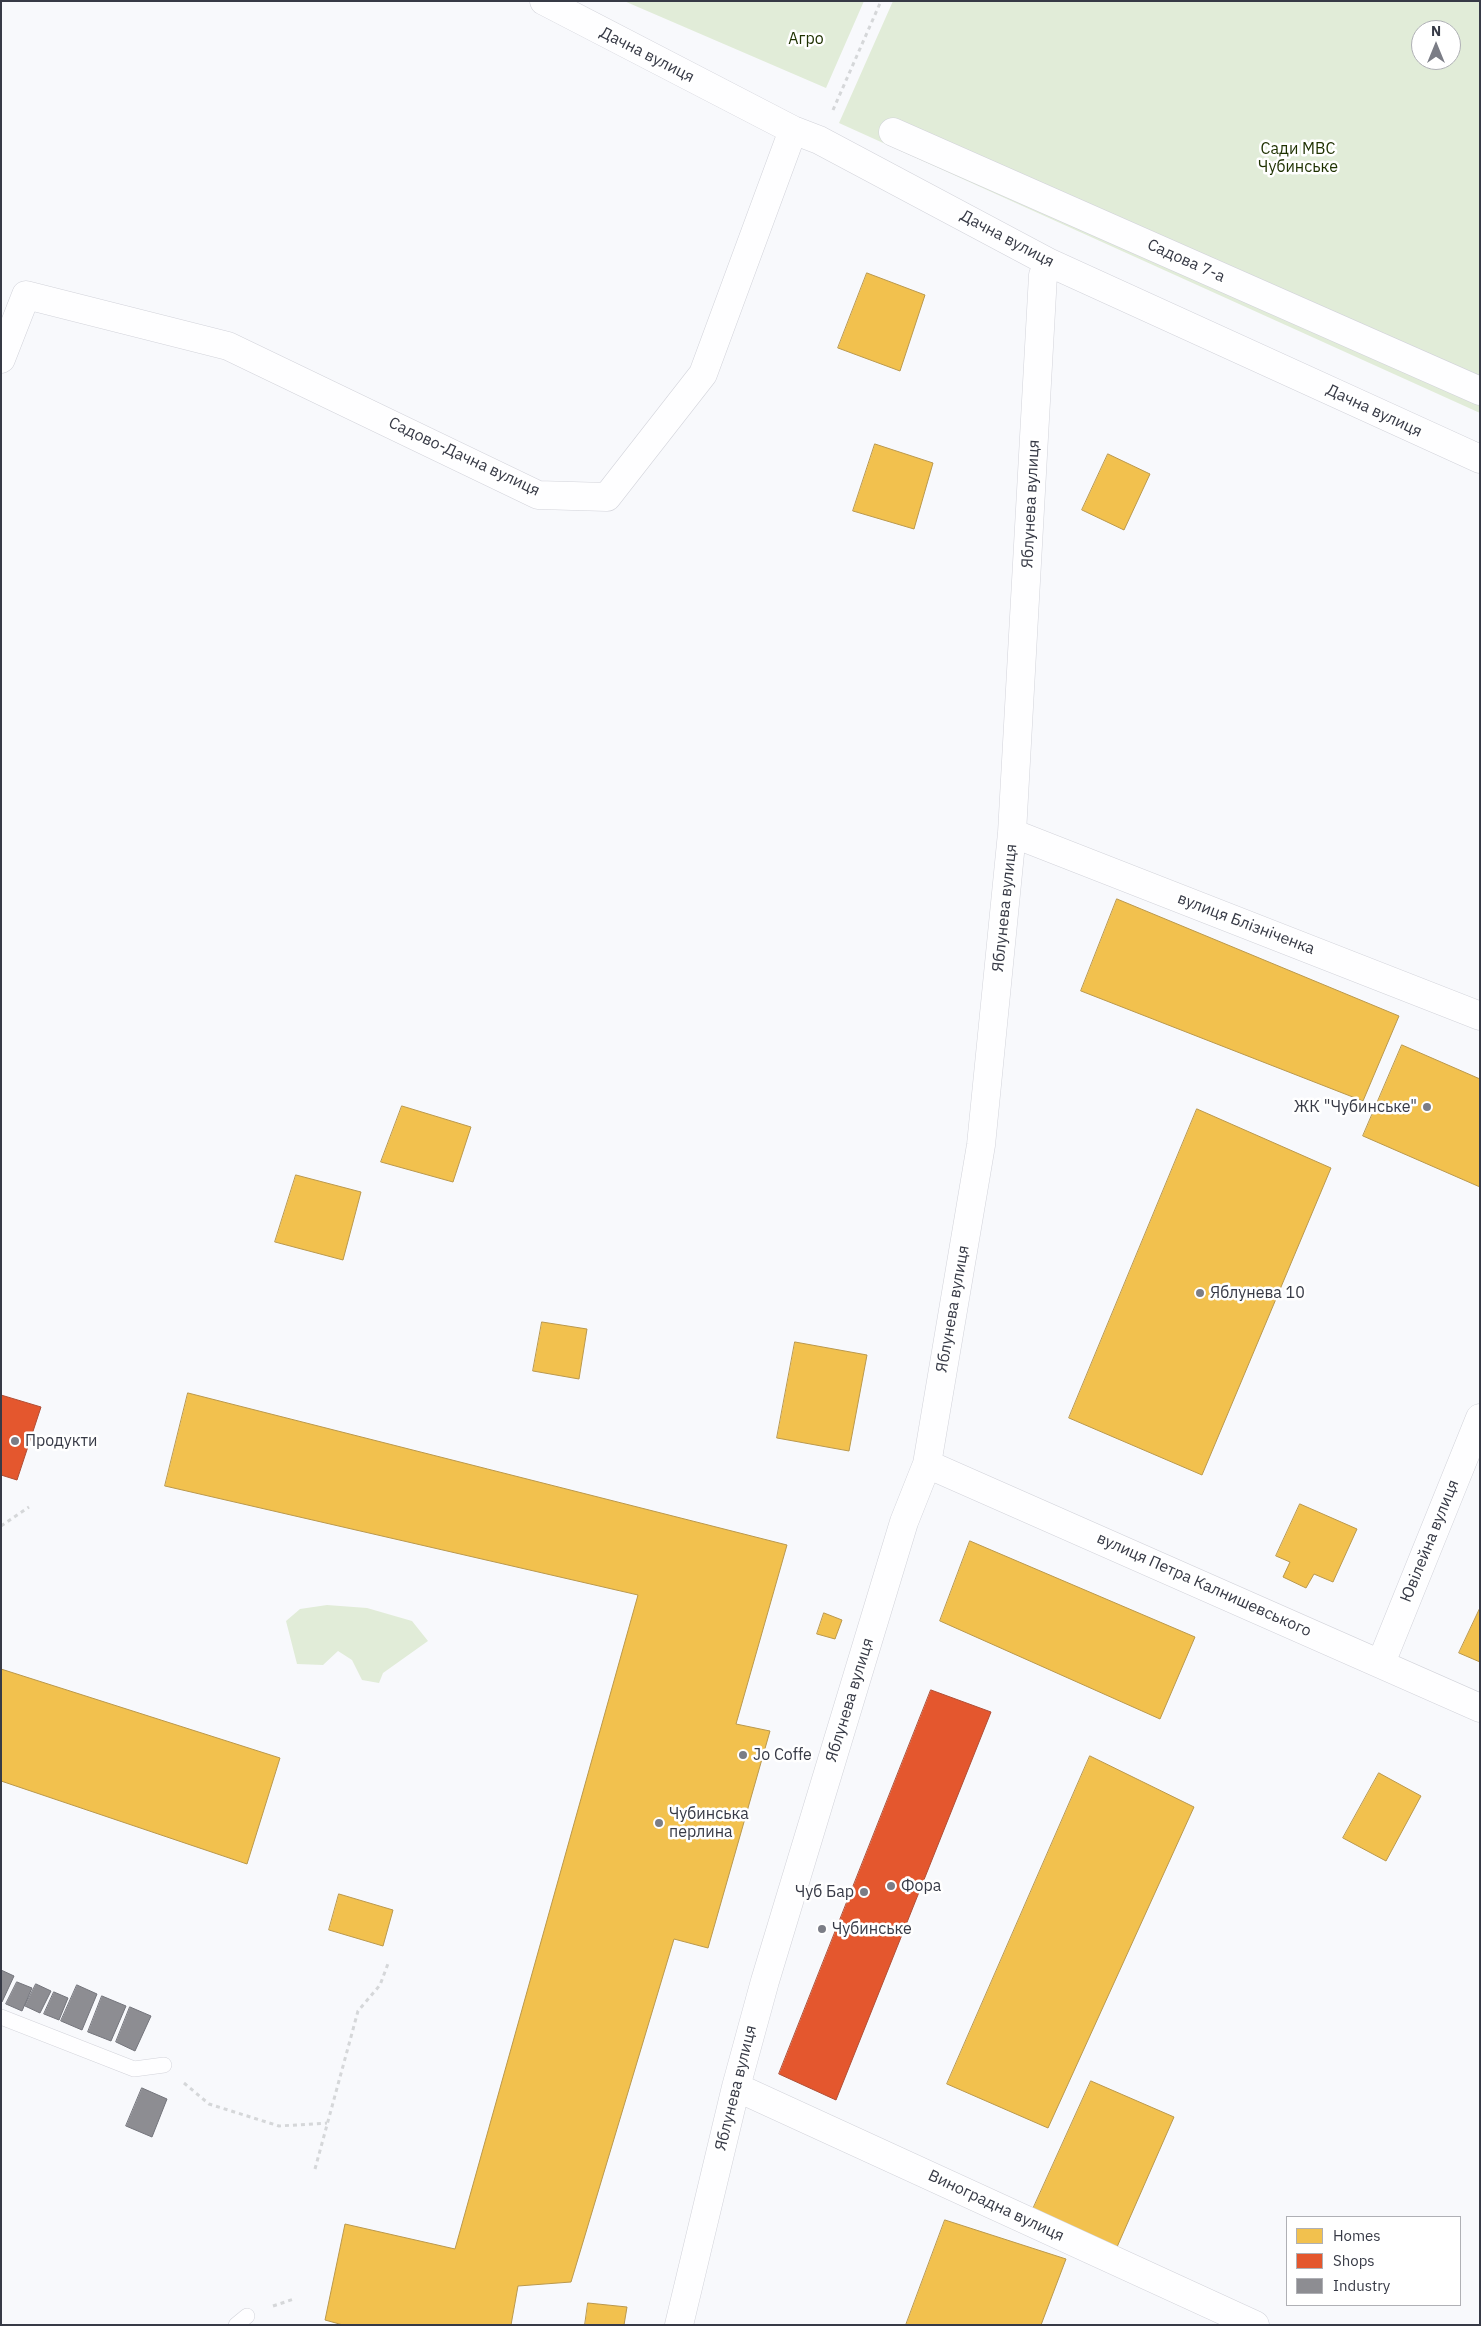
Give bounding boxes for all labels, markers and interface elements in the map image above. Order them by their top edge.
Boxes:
north arrow [1411,20,1461,70]
text: N [1431,22,1441,40]
street label: Дачна вулиця [597,23,697,87]
park label: Агро [788,29,824,49]
park label: Сади МВС Чубинське [1258,139,1338,177]
street label: Дачна вулиця [957,206,1057,272]
street label: Садова 7-а [1144,235,1228,287]
street label: Дачна вулиця [1323,380,1425,442]
street label: Садово-Дачна вулиця [385,413,543,501]
street label: Яблунева вулиця [1018,439,1044,569]
street label: Яблунева вулиця [989,843,1021,973]
street label: вулиця Блізніченка [1175,889,1317,959]
place label: ЖК "Чубинське" [1294,1097,1417,1117]
marker: ЖК "Чубинське" [1421,1101,1433,1113]
street label: Яблунева вулиця [932,1244,974,1374]
place label: Яблунева 10 [1210,1283,1305,1303]
marker: Яблунева 10 [1194,1287,1206,1299]
place label: Продукти [25,1431,98,1451]
marker: Продукти [9,1435,21,1447]
street label: Ювілейна вулиця [1397,1477,1463,1605]
street label: вулиця Петра Калнишевського [1094,1529,1314,1641]
street label: Яблунева вулиця [822,1636,878,1764]
place label: Jo Coffe [753,1745,812,1765]
marker: Jo Coffe [737,1749,749,1761]
place label: Чубинська перлина [669,1804,749,1842]
marker: Чубинська перлина [653,1817,665,1829]
place label: Фора [901,1876,941,1896]
marker: Фора [885,1880,897,1892]
place label: Чуб Бар [795,1882,854,1902]
marker: Чуб Бар [858,1886,870,1898]
place label: Чубинське [832,1919,912,1939]
marker: Чубинське [816,1923,828,1935]
street label: Яблунева вулиця [711,2023,761,2153]
street label: Виноградна вулиця [925,2166,1067,2246]
legend [1286,2216,1461,2306]
text: Homes [1333,2226,1381,2245]
text: Shops [1333,2251,1375,2270]
text: Industry [1333,2276,1390,2295]

